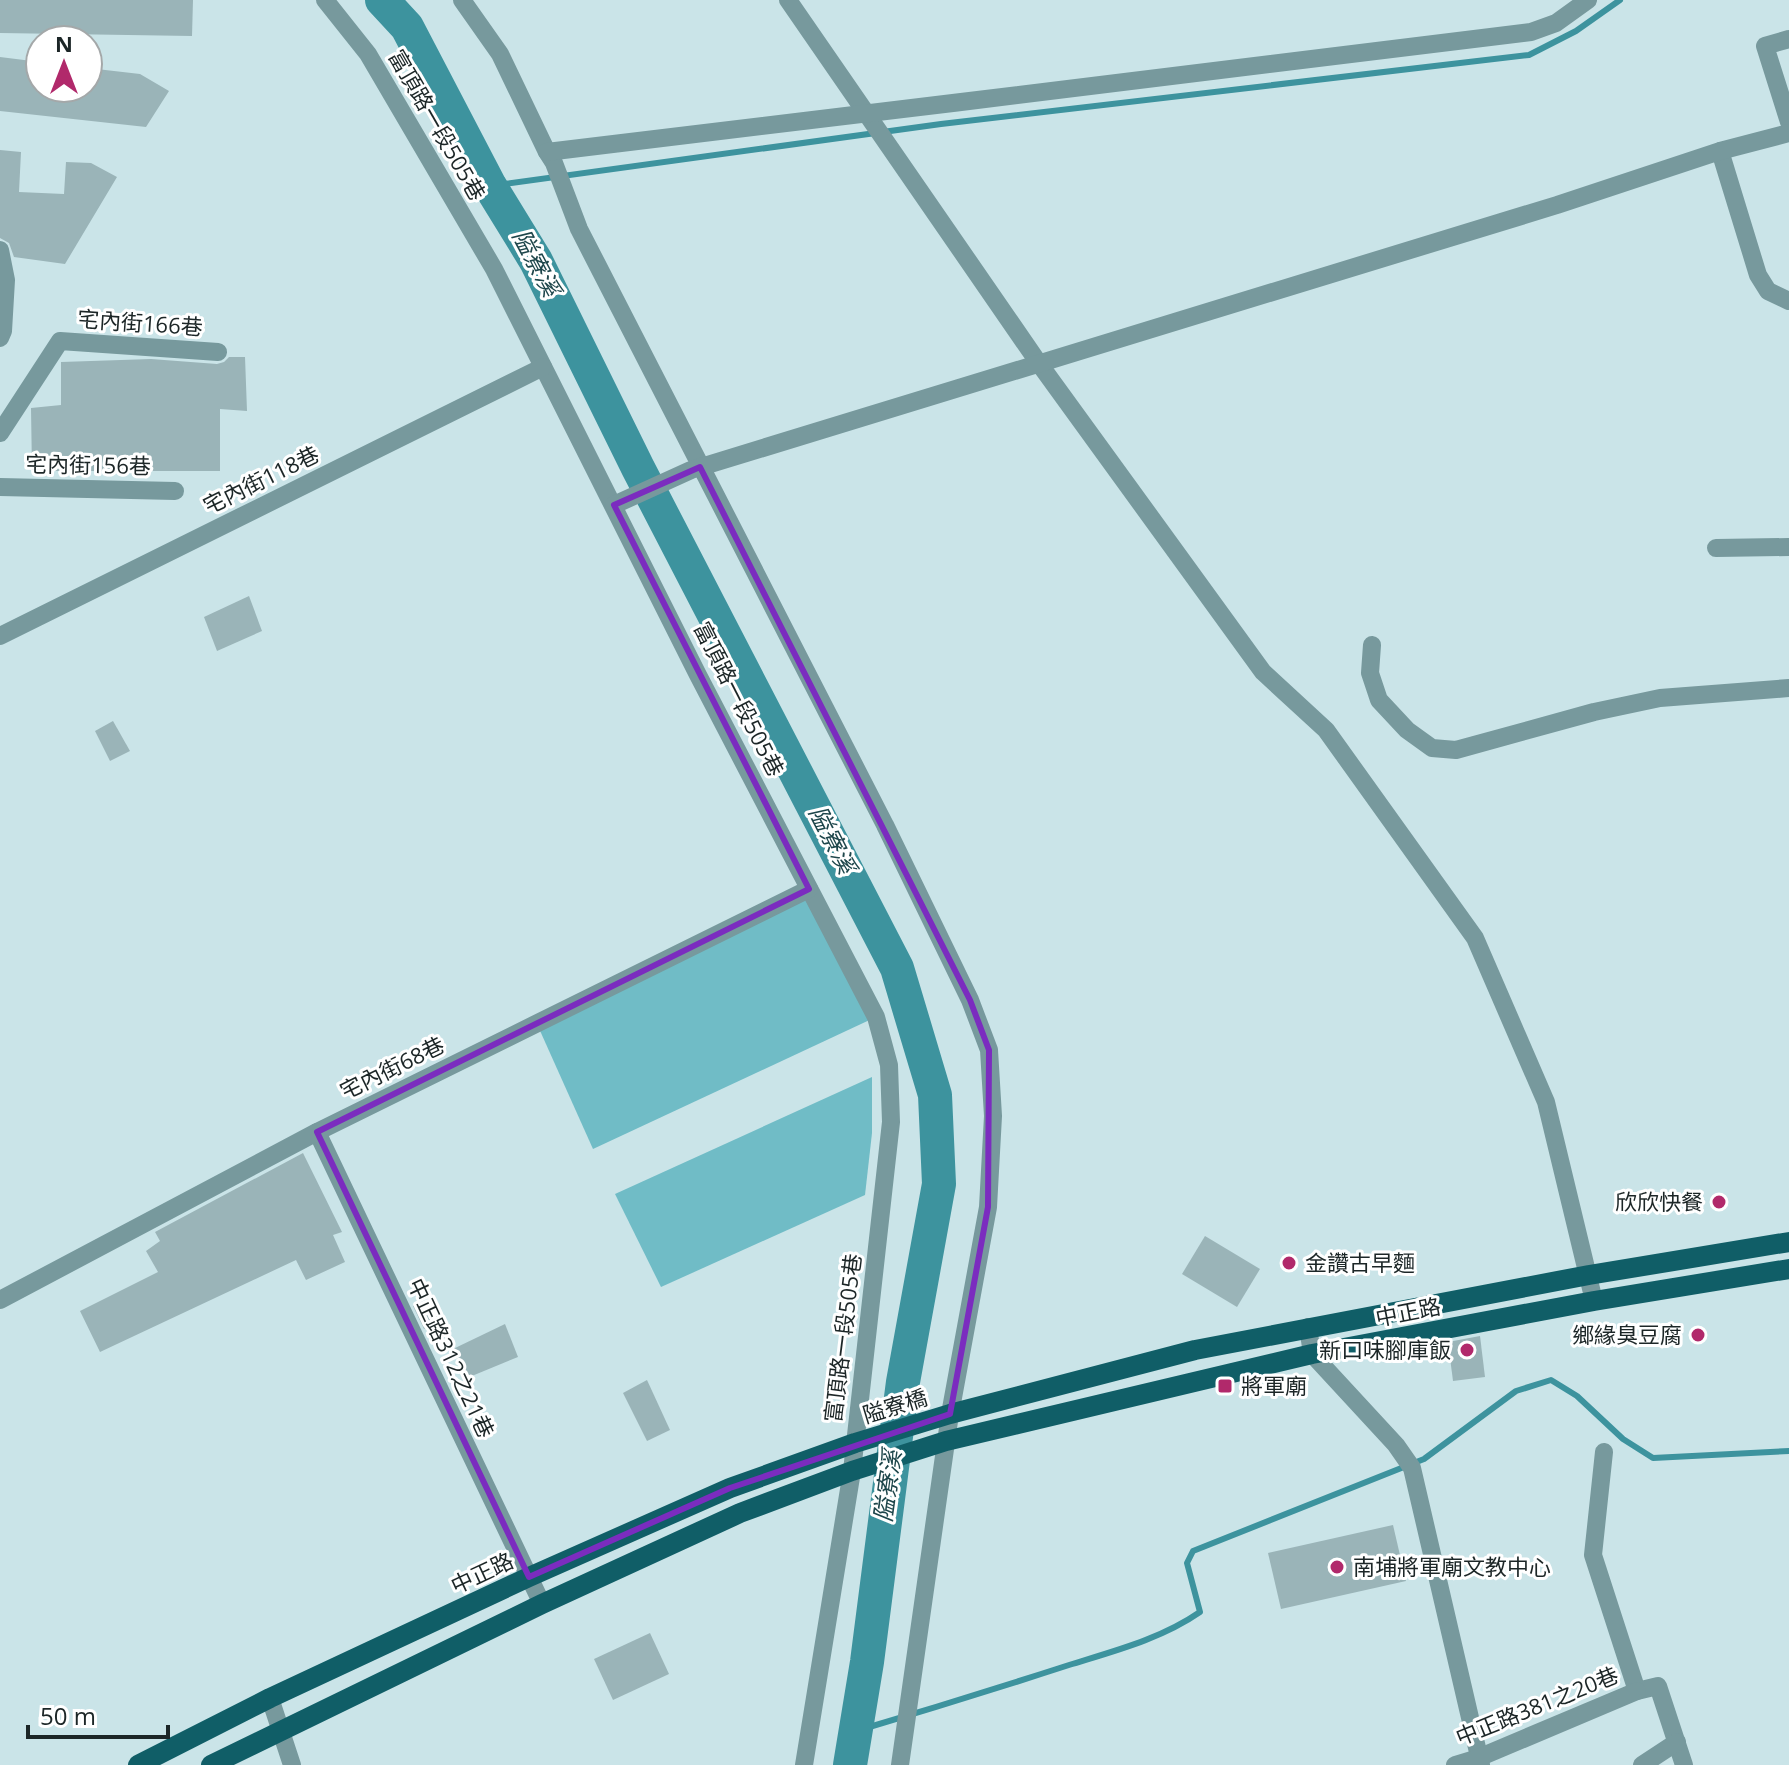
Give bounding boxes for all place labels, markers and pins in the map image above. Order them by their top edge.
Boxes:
place label: 欣欣快餐 [1615,1186,1703,1216]
marker: 欣欣快餐 [1710,1193,1728,1211]
place label: 金讚古早麵 [1305,1247,1415,1277]
marker: 金讚古早麵 [1280,1254,1298,1272]
place label: 鄉緣臭豆腐 [1572,1319,1682,1349]
marker: 鄉緣臭豆腐 [1689,1326,1707,1344]
place label: 新口味腳庫飯 [1319,1334,1451,1364]
marker: 新口味腳庫飯 [1458,1341,1476,1359]
place label: 將軍廟 [1241,1370,1307,1400]
marker: 將軍廟 [1216,1377,1234,1395]
place label: 南埔將軍廟文教中心 [1353,1551,1551,1581]
marker: 南埔將軍廟文教中心 [1328,1558,1346,1576]

